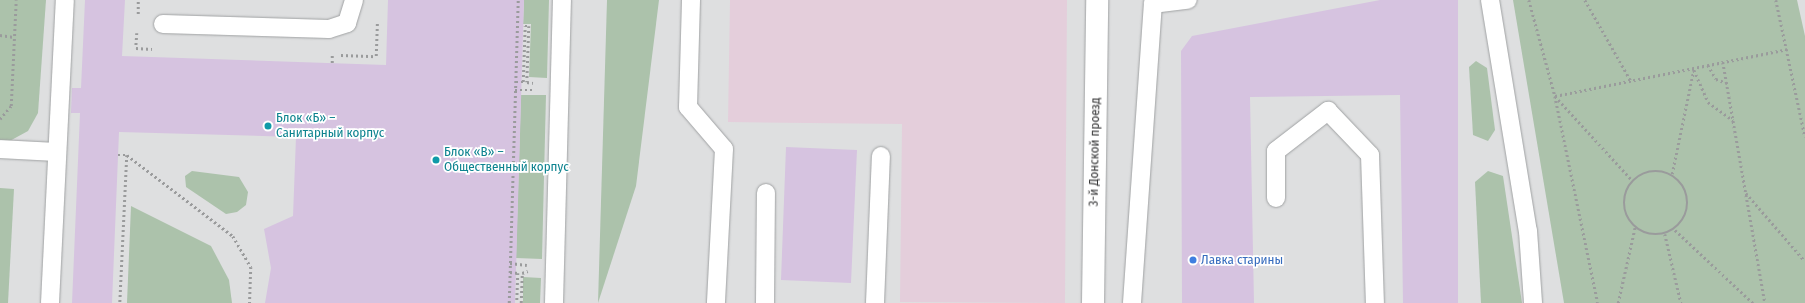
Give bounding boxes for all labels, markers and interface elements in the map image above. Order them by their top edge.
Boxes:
street label: 3-й Донской проезд [1086,97,1104,207]
place label: Блок «Б» – Санитарный корпус [276,111,384,142]
marker: Блок «Б» – Санитарный корпус [263,121,273,131]
place label: Блок «В» – Общественный корпус [444,145,569,176]
marker: Блок «В» – Общественный корпус [431,155,441,165]
place label: Лавка старины [1201,252,1283,268]
marker: Лавка старины [1188,255,1198,265]

